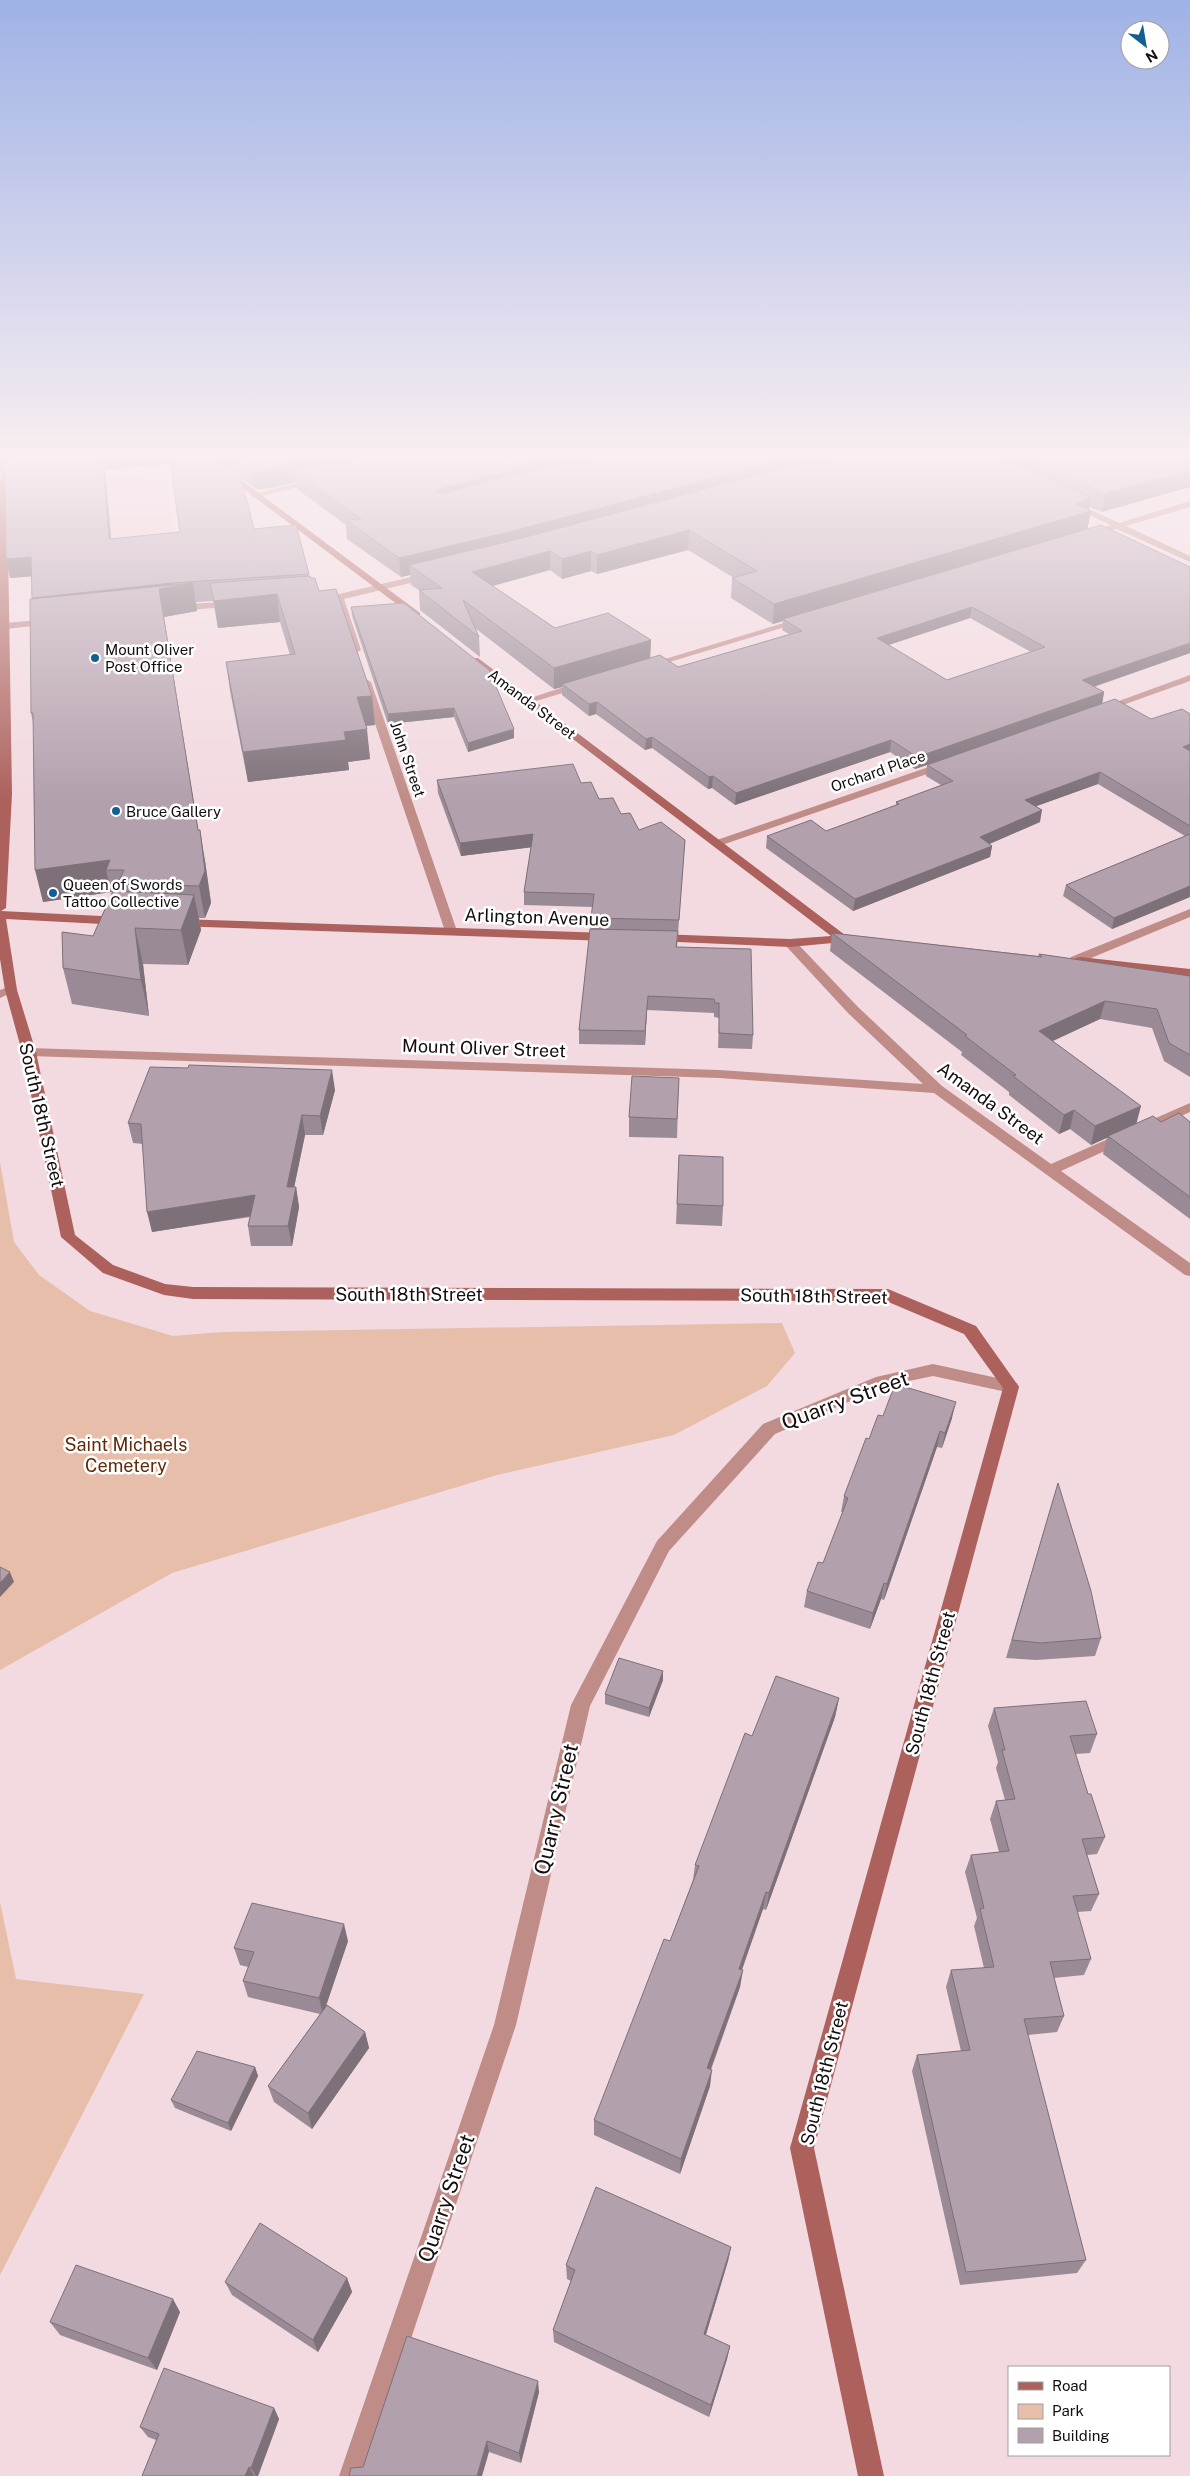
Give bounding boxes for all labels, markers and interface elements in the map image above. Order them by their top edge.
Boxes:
north arrow [1120,20,1170,70]
text: N [1143,46,1161,66]
place label: Mount Oliver Post Office [105,641,194,675]
marker: Mount Oliver Post Office [89,652,101,664]
street label: Amanda Street [485,666,579,743]
street label: John Street [387,719,429,799]
street label: Orchard Place [828,747,928,795]
place label: Bruce Gallery [126,803,221,820]
marker: Bruce Gallery [110,805,122,817]
place label: Queen of Swords Tattoo Collective [63,876,182,910]
marker: Queen of Swords Tattoo Collective [47,887,59,899]
street label: Arlington Avenue [464,904,610,930]
street label: Mount Oliver Street [402,1035,566,1061]
street label: South 18th Street [15,1041,69,1189]
street label: Amanda Street [934,1057,1048,1149]
street label: South 18th Street [335,1284,483,1305]
street label: South 18th Street [740,1284,888,1308]
street label: Quarry Street [778,1365,912,1435]
park label: Saint Michaels Cemetery [65,1434,187,1476]
street label: South 18th Street [901,1609,959,1757]
street label: Quarry Street [529,1741,583,1877]
street label: South 18th Street [796,1999,852,2147]
street label: Quarry Street [412,2131,480,2265]
legend [1008,2366,1170,2456]
text: Road [1052,2377,1088,2394]
text: Park [1052,2402,1084,2419]
text: Building [1052,2427,1110,2444]

